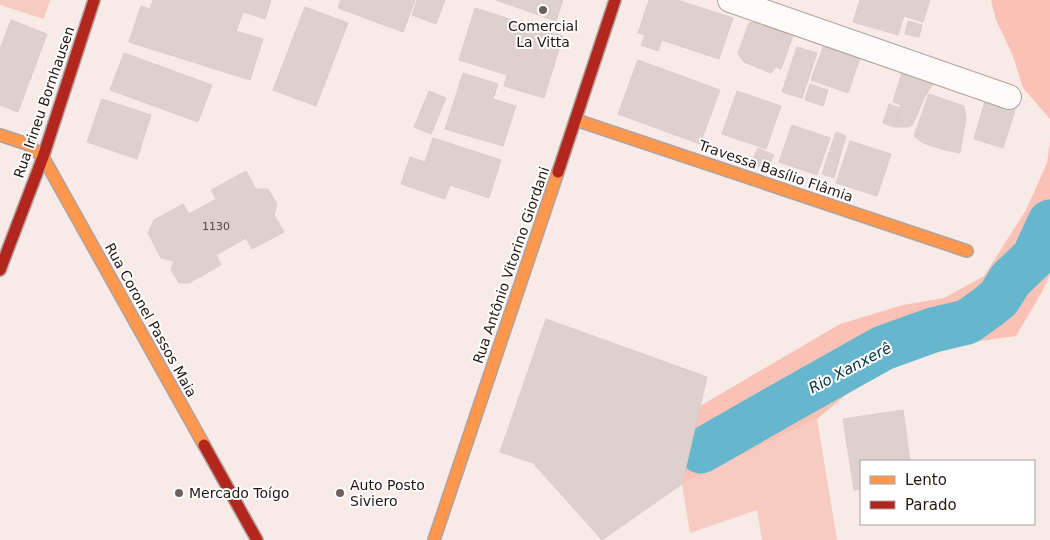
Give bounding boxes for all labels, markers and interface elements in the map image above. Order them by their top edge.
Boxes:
marker: Comercial La Vitta [537,4,549,16]
place label: Comercial La Vitta [508,18,578,50]
street label: Rua Irineu Bornhausen [11,24,77,180]
street label: Travessa Basílio Flâmia [696,137,855,205]
street label: Rua Antônio Vitorino Giordani [470,164,552,366]
house number: 1130 [202,220,230,233]
street label: Rua Coronel Passos Maia [102,240,200,400]
water label: Rio Xanxerê [806,339,894,397]
legend [860,460,1035,525]
text: Lento [905,471,947,489]
place label: Auto Posto Siviero [350,477,425,509]
place label: Mercado Toígo [189,485,289,501]
marker: Mercado Toígo [173,487,185,499]
marker: Auto Posto Siviero [334,487,346,499]
text: Parado [905,496,957,514]

